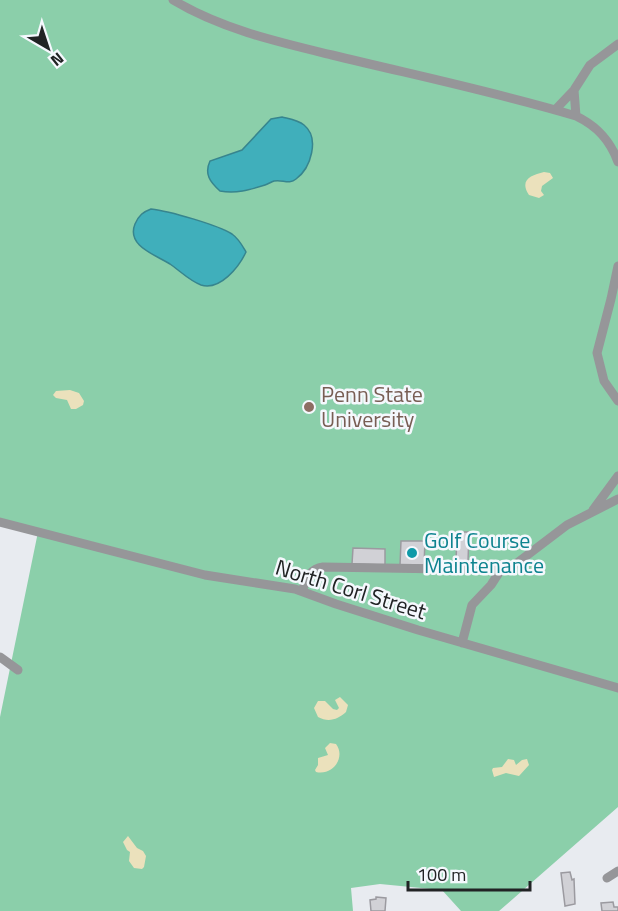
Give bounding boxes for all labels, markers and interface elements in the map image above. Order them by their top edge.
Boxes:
north arrow [18,18,78,78]
text: N [46,47,69,72]
place label: Penn State University [321,377,423,436]
marker: Penn State University [302,400,316,414]
place label: Golf Course Maintenance [424,523,544,582]
marker: Golf Course Maintenance [405,546,419,560]
street label: North Corl Street [271,550,431,628]
scale bar [408,854,530,892]
text: 100 m [417,861,466,888]

